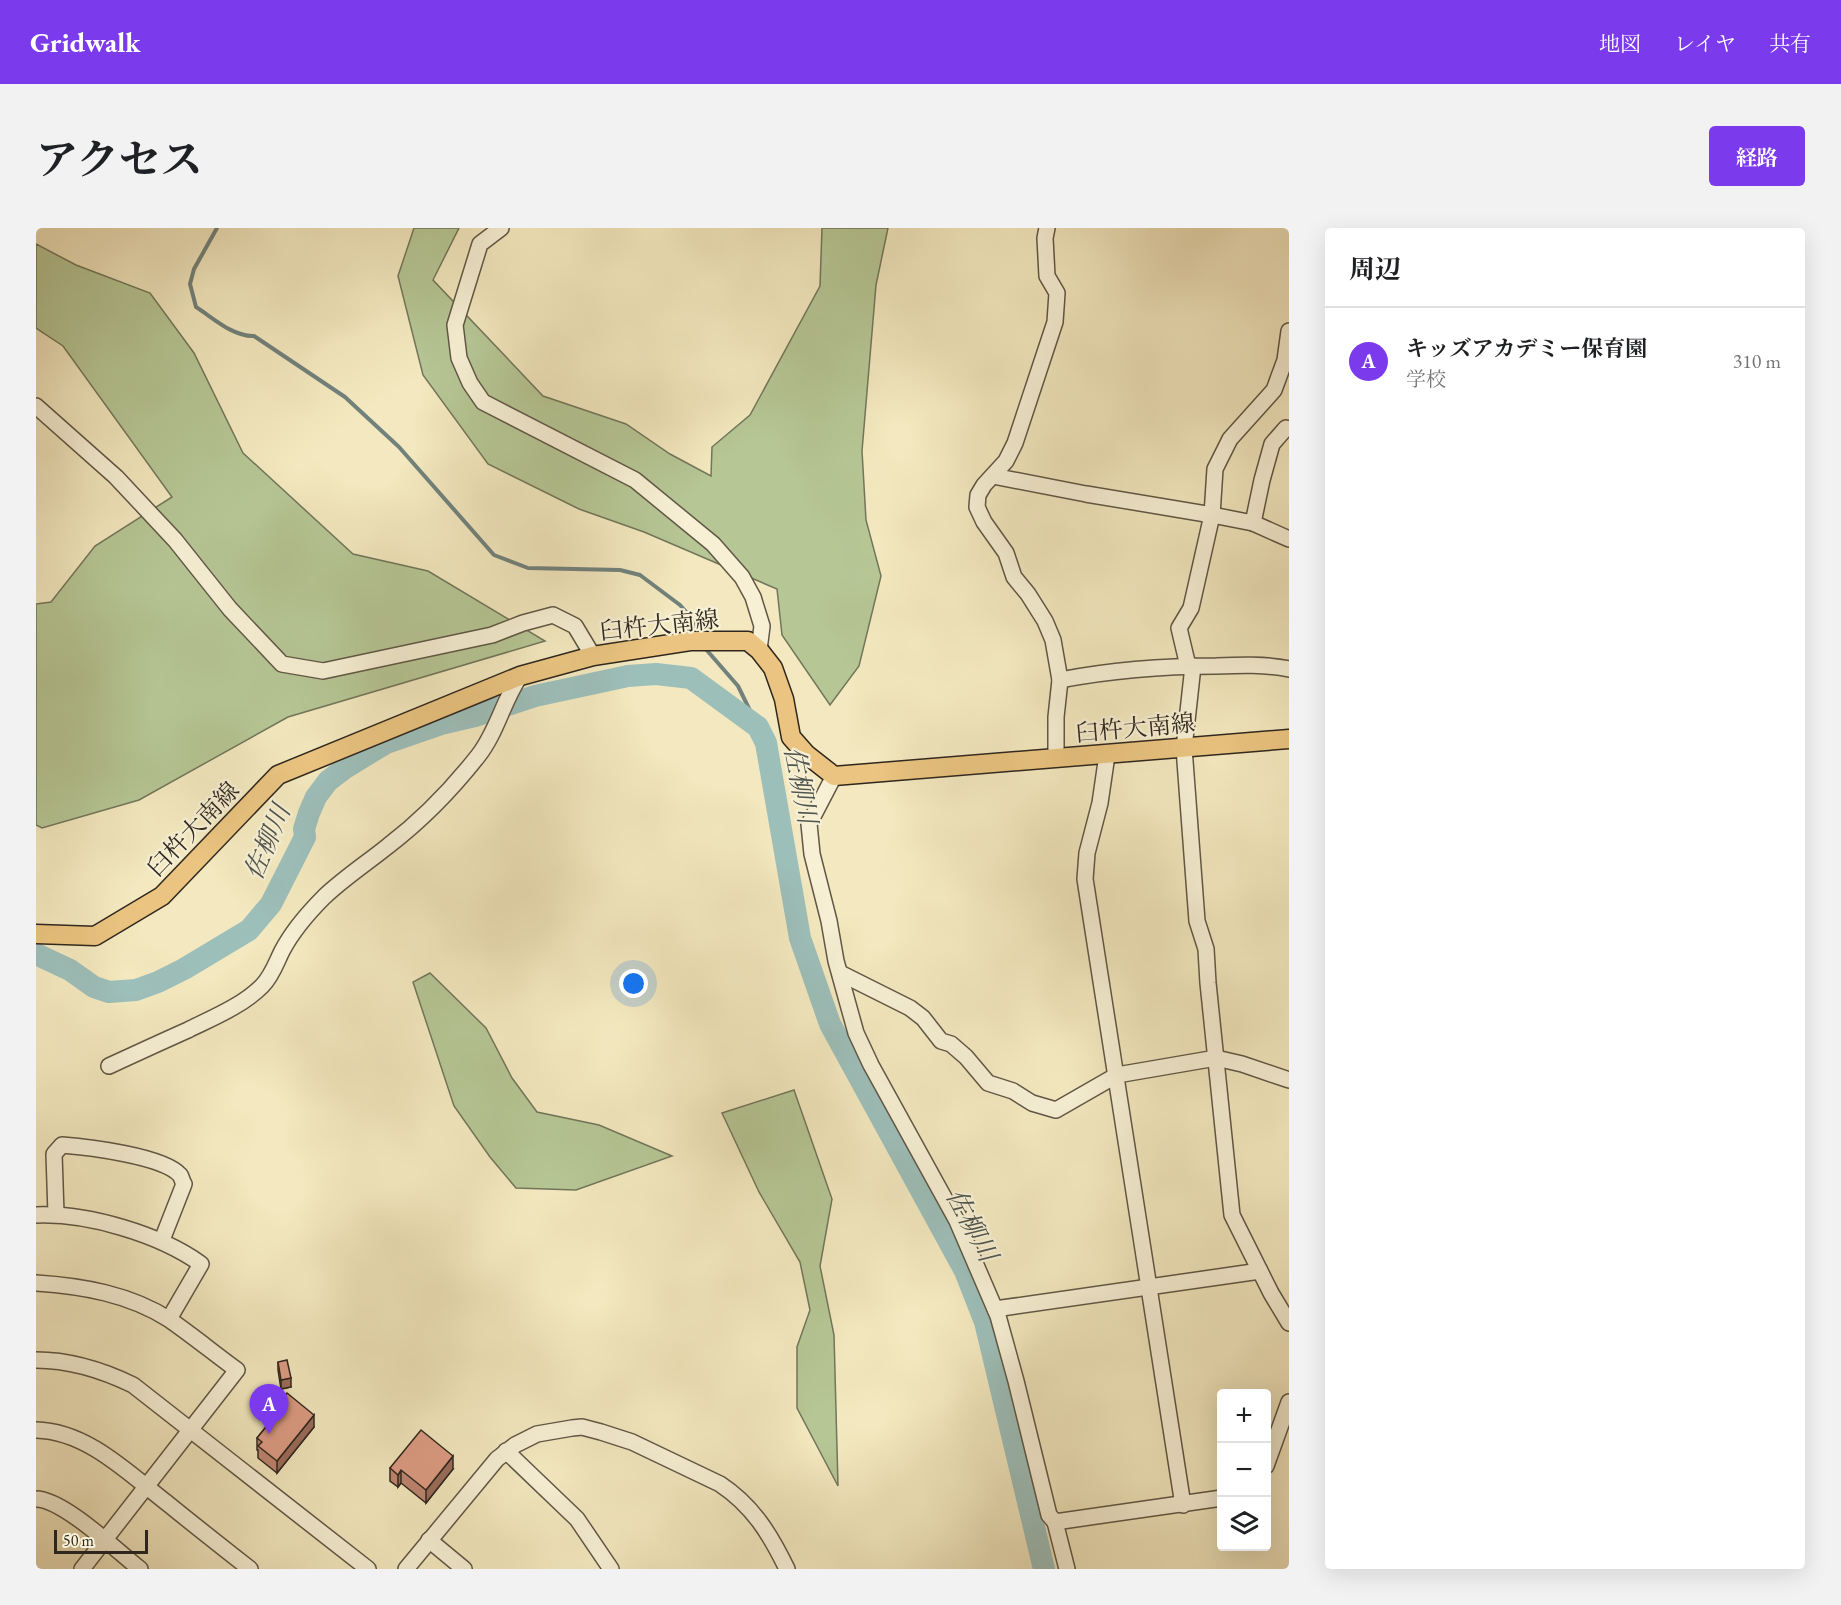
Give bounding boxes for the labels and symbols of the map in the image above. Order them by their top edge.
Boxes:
street label: 臼杵大南線 [598,603,720,646]
street label: 臼杵大南線 [1074,707,1196,748]
water label: 佐柳川 [777,743,826,829]
street label: 臼杵大南線 [140,775,245,883]
water label: 佐柳川 [236,797,299,885]
your location [619,969,648,998]
water label: 佐柳川 [939,1183,1007,1270]
pin: A [250,1384,288,1434]
scale bar [54,1527,148,1554]

